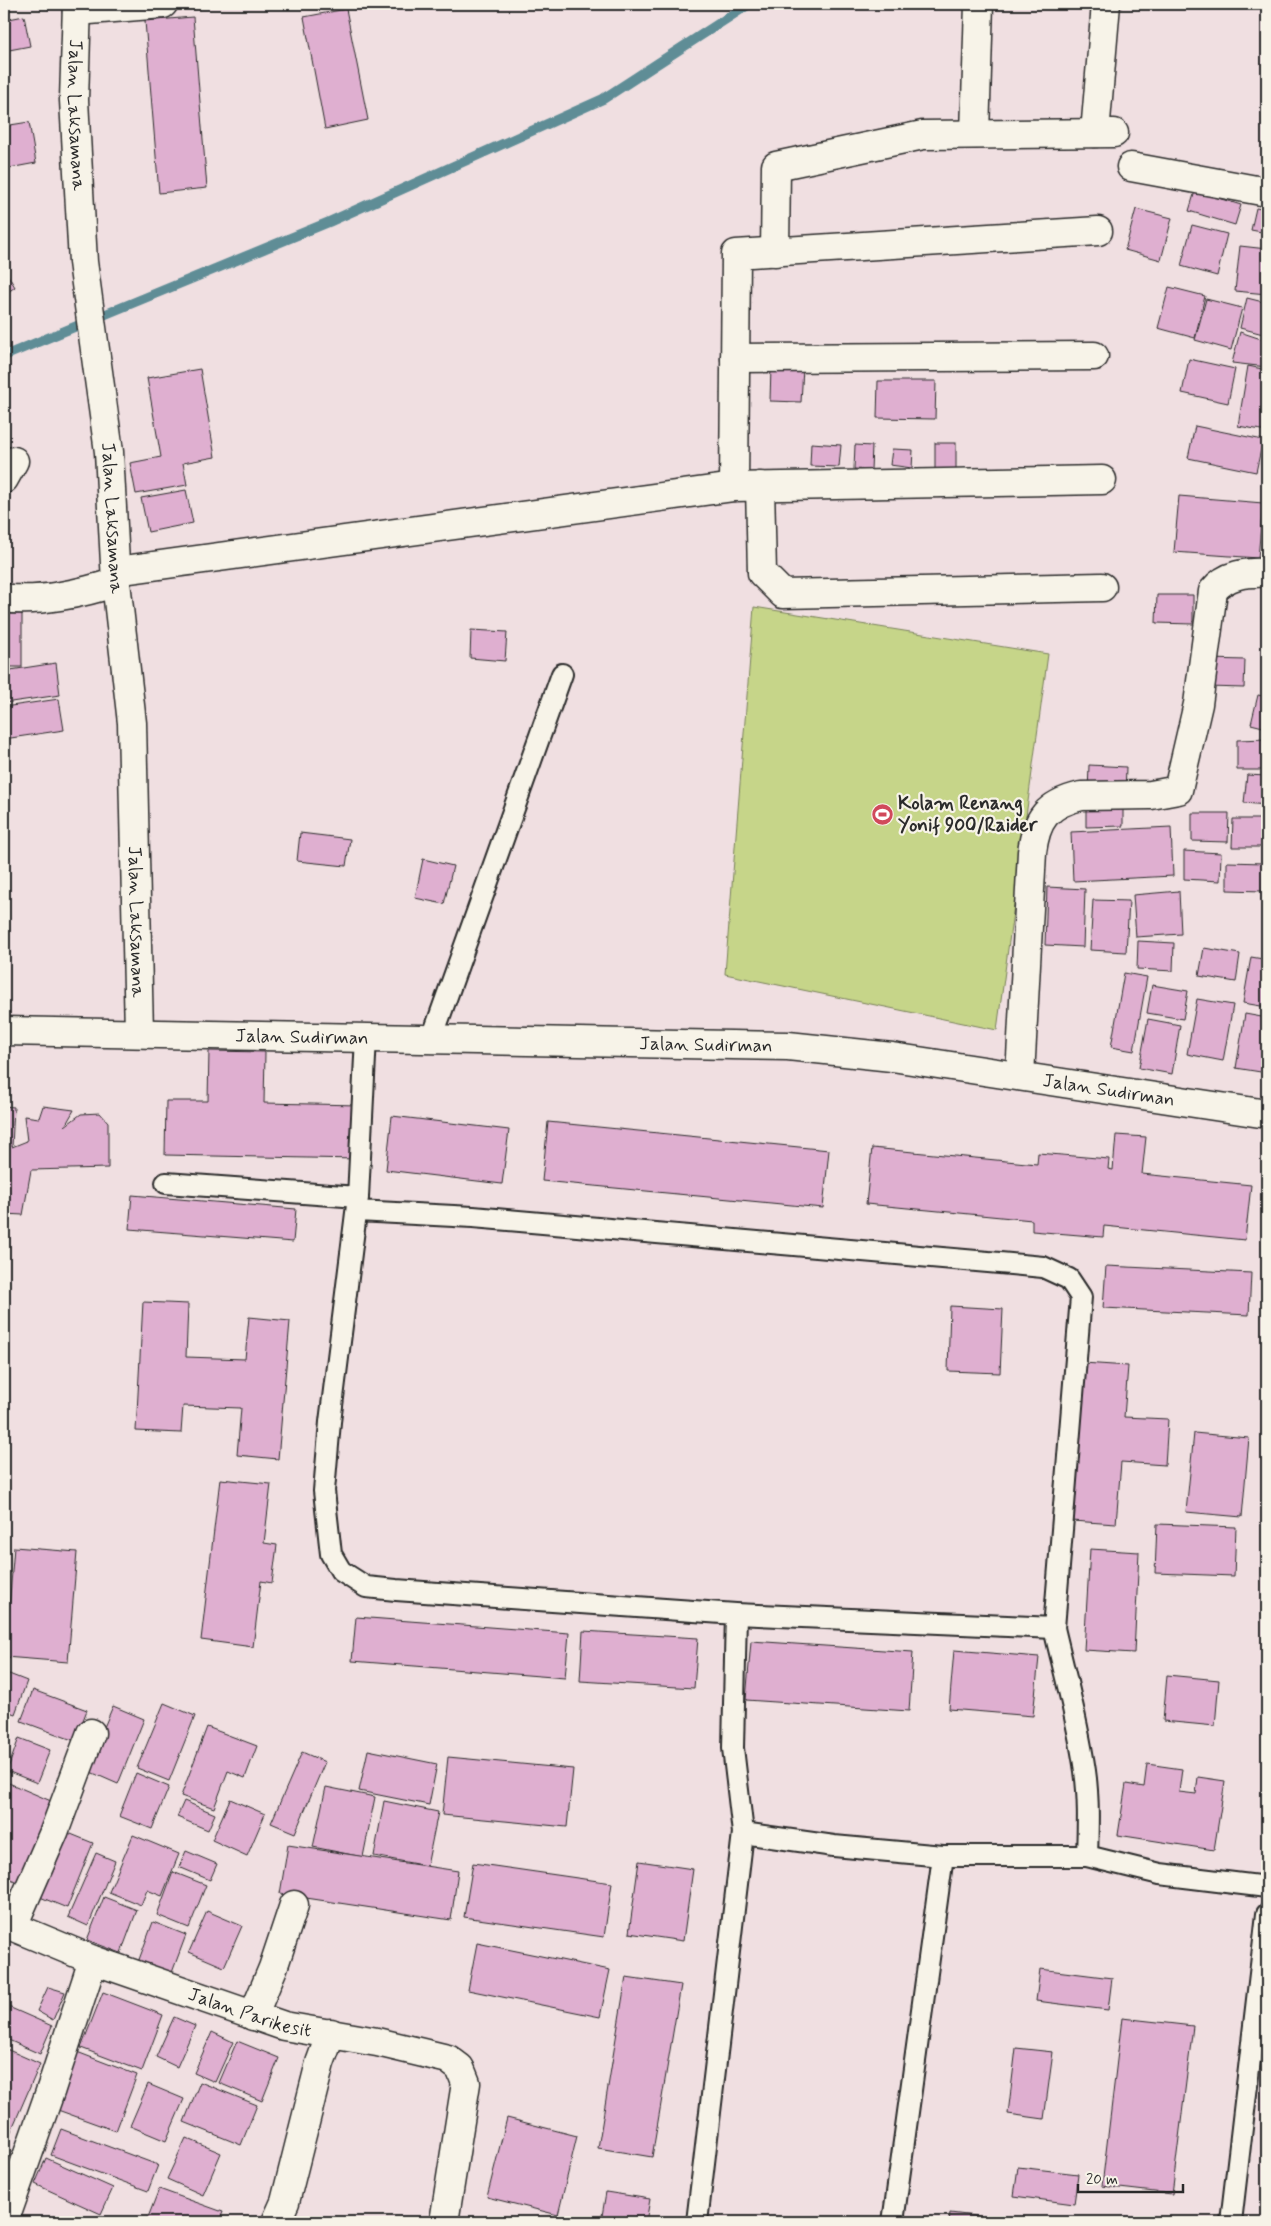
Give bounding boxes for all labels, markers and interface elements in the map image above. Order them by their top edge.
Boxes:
street label: Jalan Laksamana [61,39,92,192]
street label: Jalan Laksamana [95,440,130,596]
place label: Kolam Renang Yonif 900/Raider [898,791,1039,838]
sports icon: Kolam Renang Yonif 900/Raider [870,802,894,826]
street label: Jalan Laksamana [122,846,151,998]
street label: Jalan Sudirman [235,1023,369,1050]
street label: Jalan Sudirman [639,1031,773,1058]
street label: Jalan Sudirman [1041,1068,1177,1112]
street label: Jalan Parikesit [185,1981,313,2043]
scale bar [1078,2161,1184,2193]
text: 20 m [1086,2170,1118,2190]

